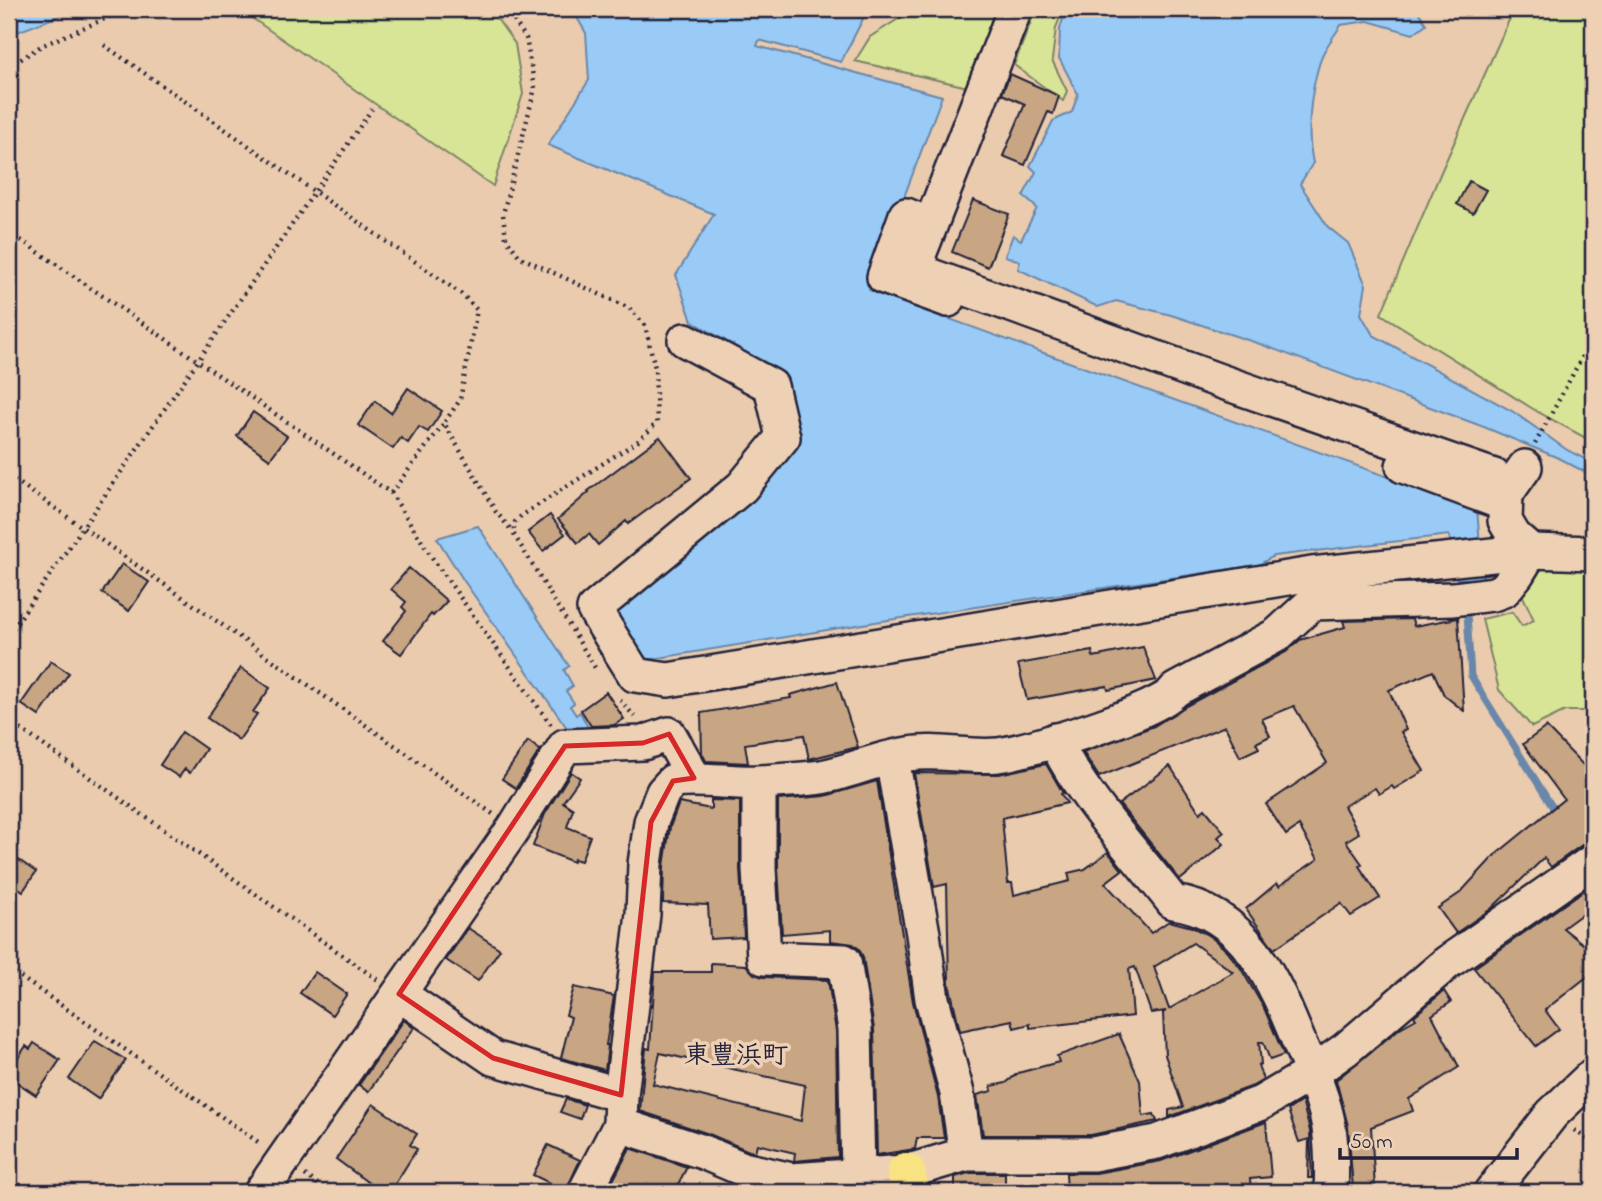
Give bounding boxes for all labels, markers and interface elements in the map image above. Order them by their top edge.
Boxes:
district label: 東豊浜町 [684,1038,788,1076]
scale bar [1340,1117,1516,1161]
text: 50 m [1350,1128,1393,1158]

